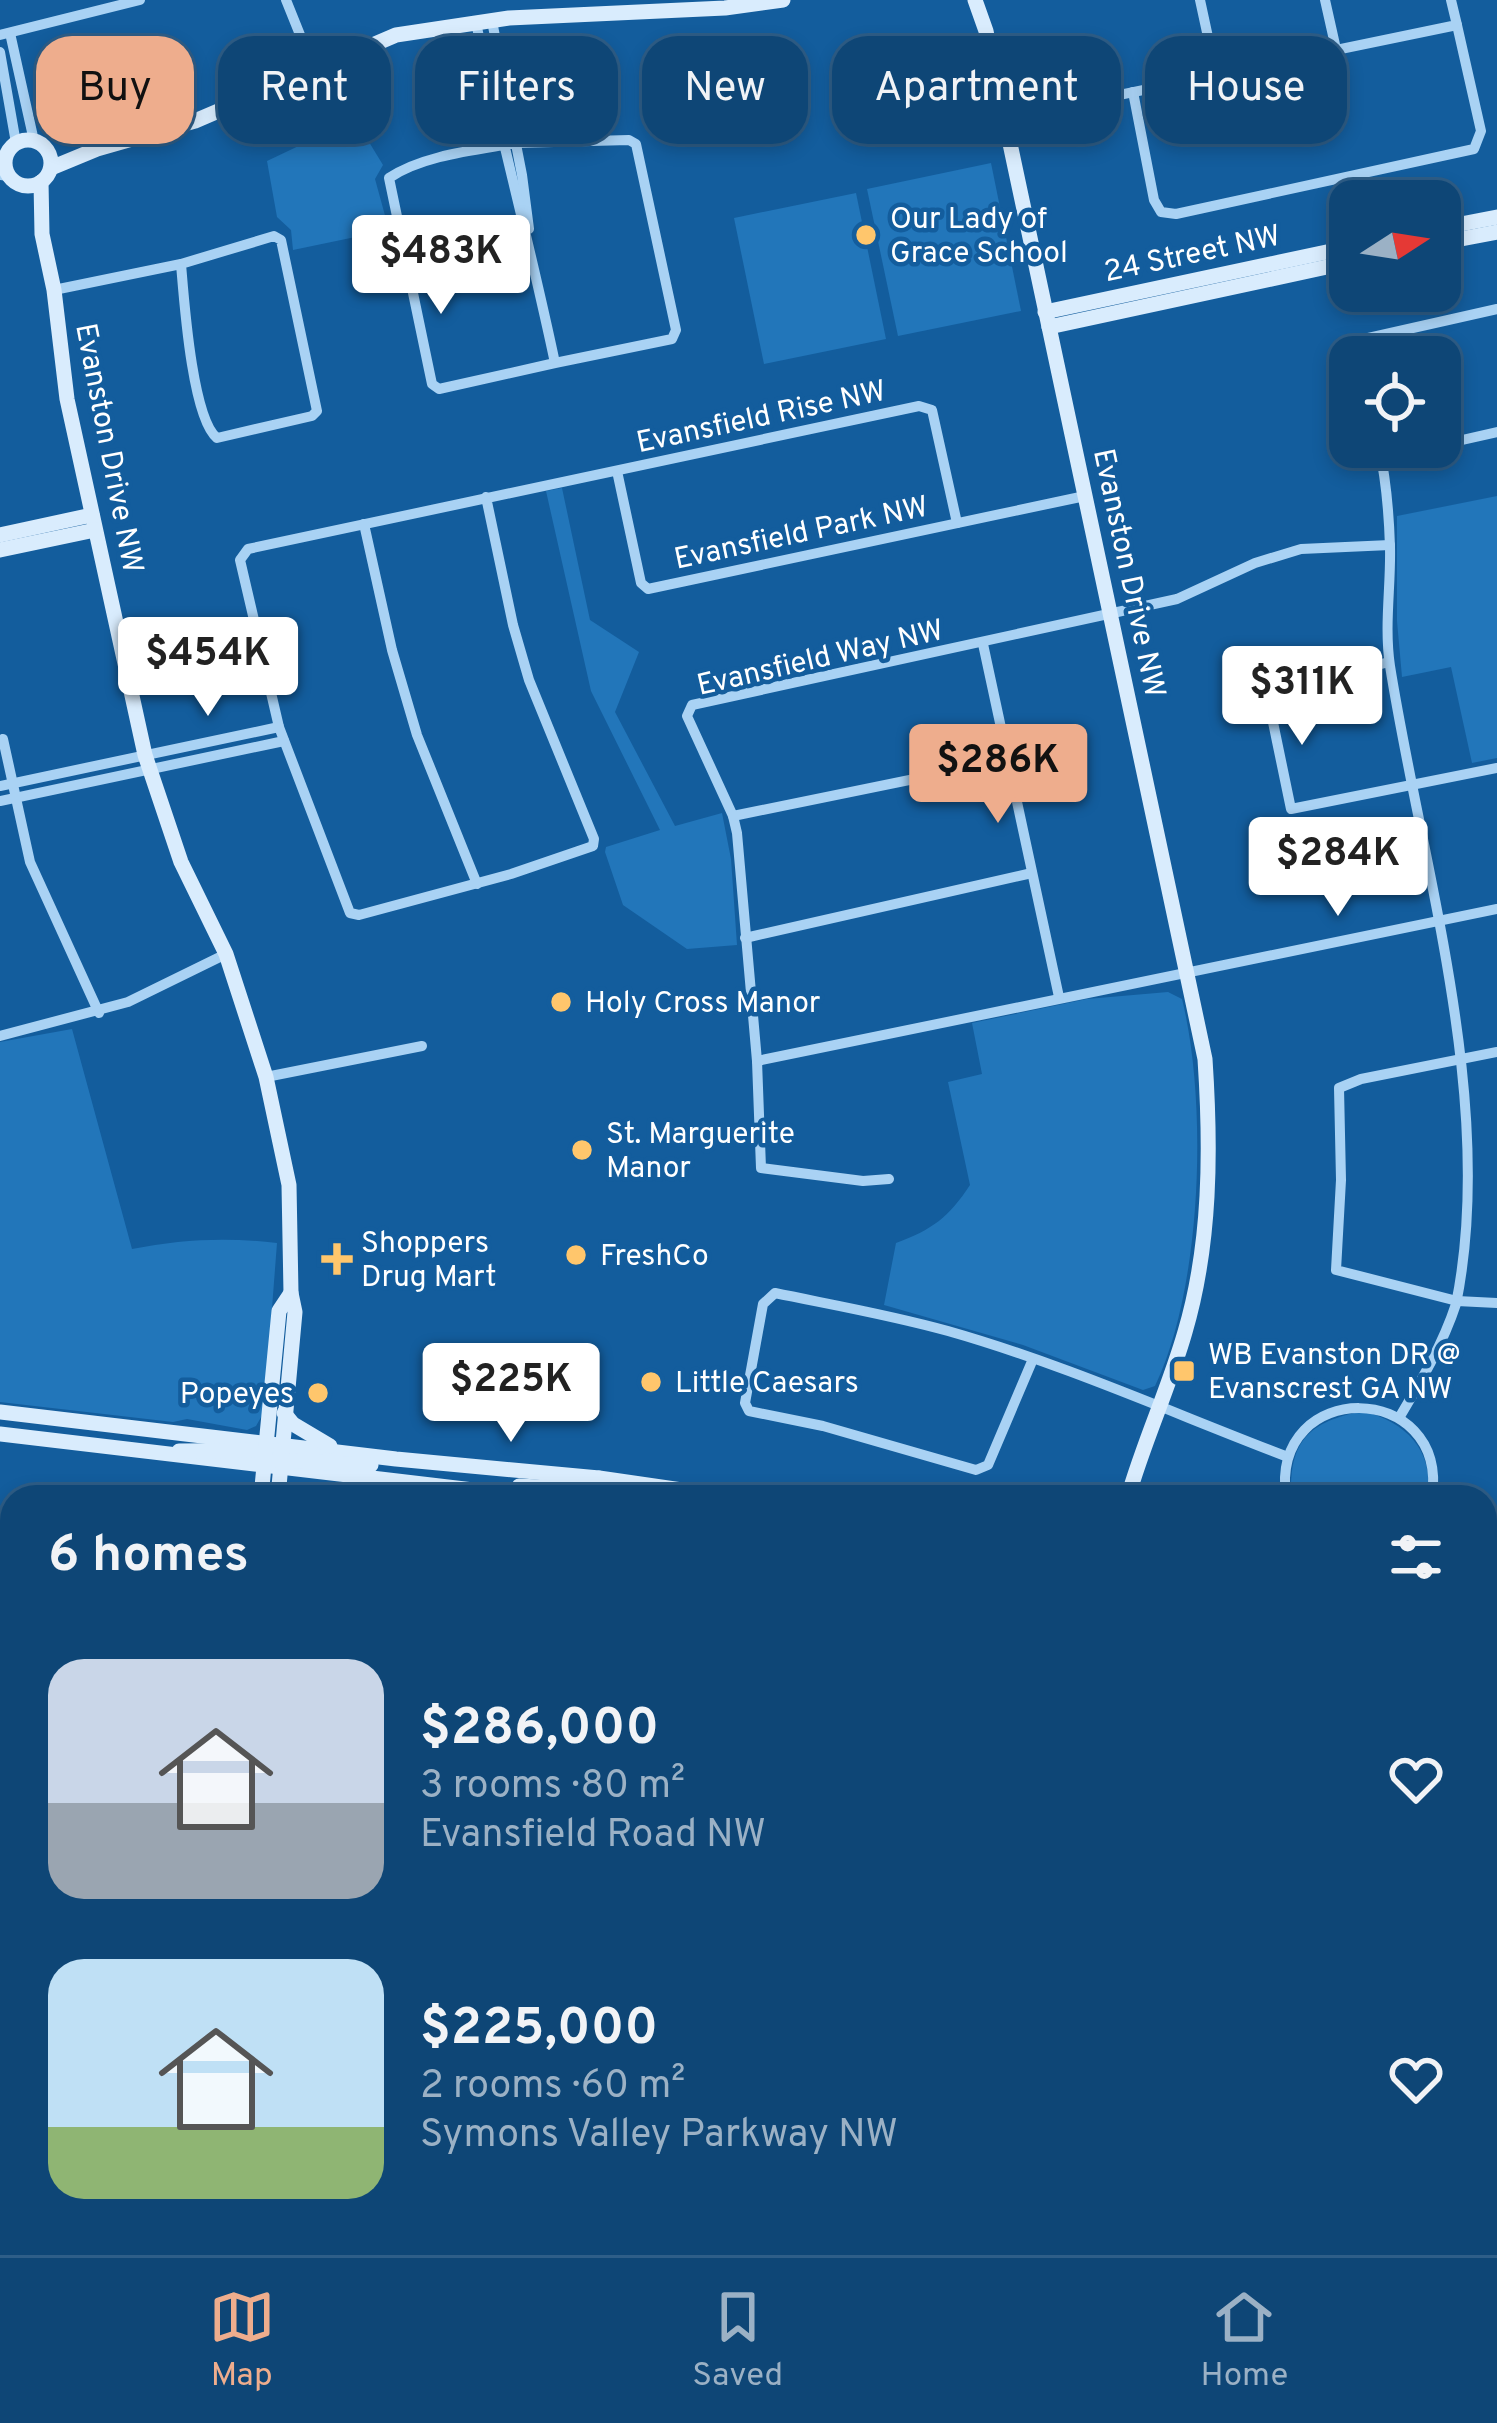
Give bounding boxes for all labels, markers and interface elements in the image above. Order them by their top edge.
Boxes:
chip: Buy [36,36,194,144]
chip: Rent [218,36,391,144]
chip: Filters [415,36,618,144]
chip: New [642,36,808,144]
chip: Apartment [832,36,1121,144]
chip: House [1145,36,1347,144]
north arrow [1329,180,1461,312]
map controls [1329,180,1461,468]
place label: Our Lady of Grace School [890,202,1068,273]
pin: $483K [357,215,525,317]
street label: 24 Street NW [1101,219,1284,292]
marker: Our Lady of Grace School [853,222,879,248]
text: $483K [379,229,503,278]
street label: Evanston Drive NW [65,320,150,577]
button: locate [1329,336,1461,468]
street label: Evansfield Rise NW [633,374,890,463]
street label: Evanston Drive NW [1083,446,1172,701]
street label: Evansfield Park NW [671,489,932,579]
street label: Evansfield Way NW [694,613,948,706]
pin: $454K [124,617,292,719]
text: $454K [145,631,271,680]
pin: $311K [1218,646,1386,748]
text: $311K [1249,660,1355,709]
pin: $286K [914,724,1082,826]
text: $286K [936,738,1060,787]
pin: $284K [1254,817,1422,919]
text: $284K [1276,831,1400,880]
place label: Holy Cross Manor [585,986,821,1023]
marker: Holy Cross Manor [548,989,574,1015]
place label: St. Marguerite Manor [606,1117,795,1188]
marker: St. Marguerite Manor [569,1137,595,1163]
place label: Shoppers Drug Mart [361,1226,496,1297]
place label: FreshCo [600,1239,709,1276]
marker: FreshCo [563,1242,589,1268]
marker: Shoppers Drug Mart [324,1246,350,1272]
place label: WB Evanston DR @ Evanscrest GA NW [1208,1338,1461,1409]
pin: $225K [427,1343,595,1445]
text: $225K [450,1357,572,1406]
marker: WB Evanston DR @ Evanscrest GA NW [1171,1358,1197,1384]
place label: Little Caesars [675,1366,859,1403]
marker: Little Caesars [638,1369,664,1395]
place label: Popeyes [180,1377,294,1414]
marker: Popeyes [305,1380,331,1406]
icon: filters [1383,1524,1449,1590]
text: 6 homes [48,1525,249,1590]
text: $286,000 [420,1698,659,1763]
icon: home [144,1707,288,1851]
icon: heart [1383,1746,1449,1812]
text: 3 rooms · 80 m² [420,1763,685,1812]
text: Evansfield Road NW [420,1812,766,1861]
text: $225,000 [420,1998,658,2063]
icon: home [144,2007,288,2151]
icon: heart [1383,2046,1449,2112]
text: 2 rooms · 60 m² [420,2063,685,2112]
text: Symons Valley Parkway NW [420,2112,898,2161]
tab: Map [209,2284,275,2398]
tab: Saved [692,2284,783,2398]
tab: Home [1201,2284,1288,2398]

